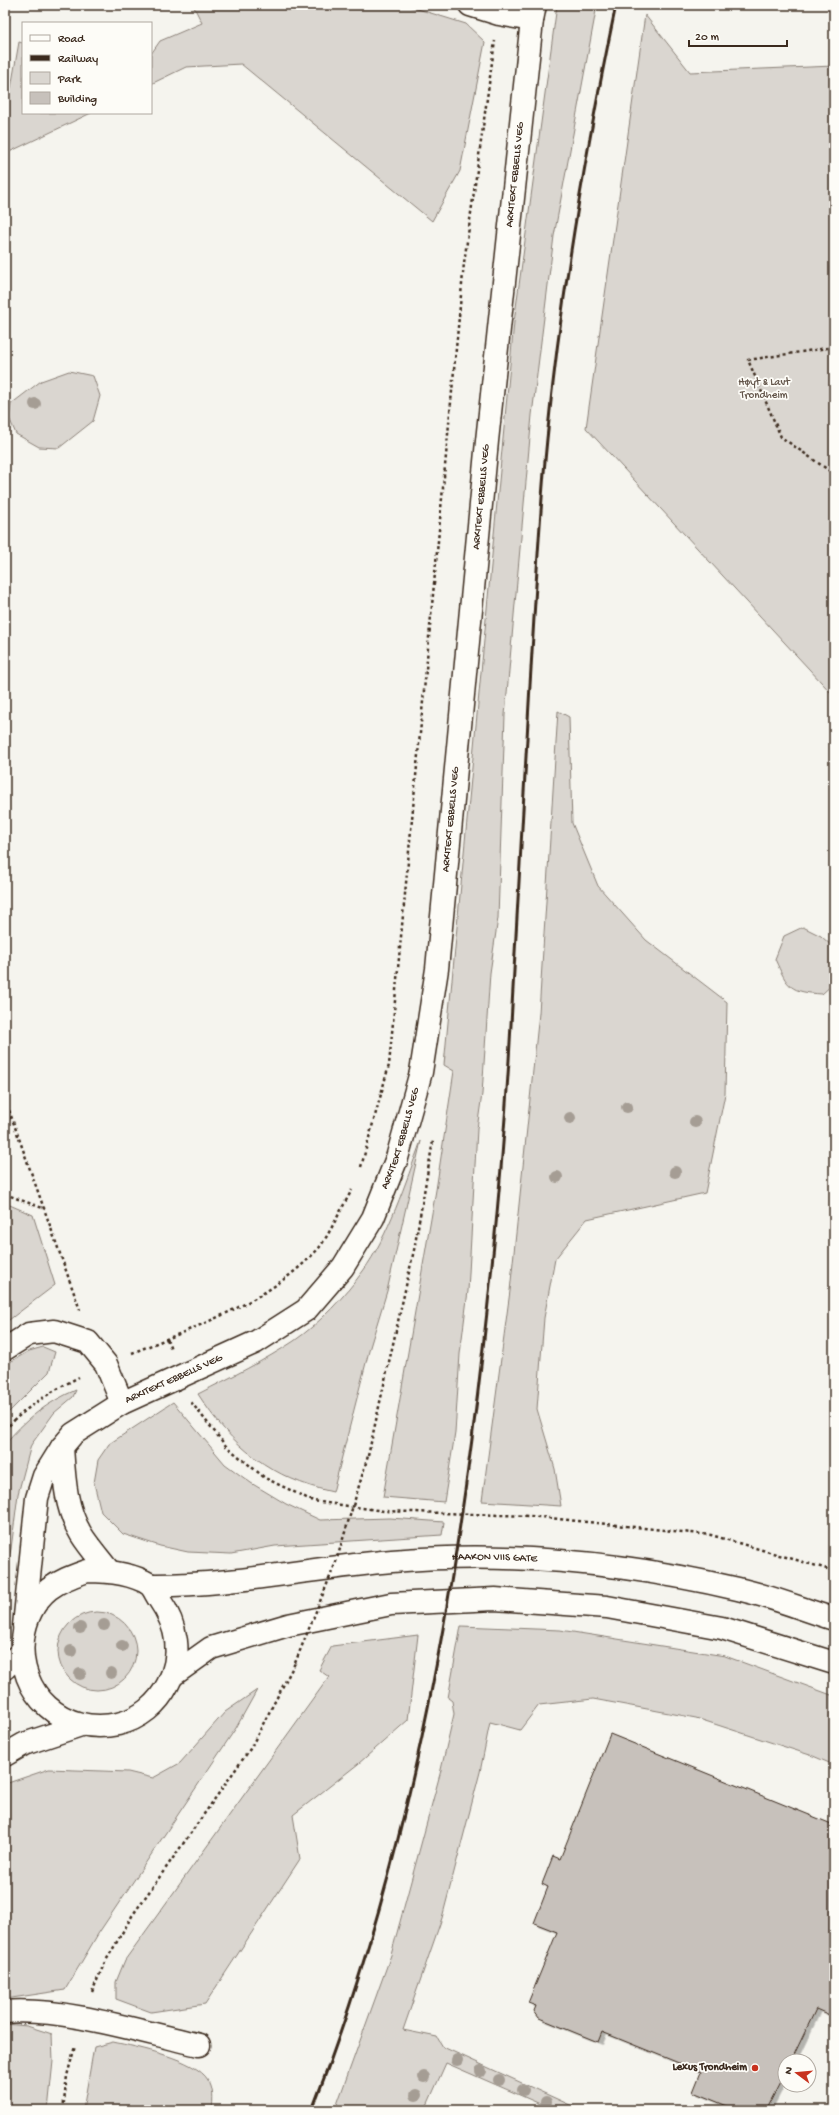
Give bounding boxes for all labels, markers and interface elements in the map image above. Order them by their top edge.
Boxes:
legend [22,22,152,114]
scale bar [689,22,787,48]
text: 20 m [695,31,720,45]
text: Road [58,33,85,47]
text: Railway [58,53,98,67]
text: Park [57,73,83,87]
text: Building [57,93,97,107]
street label: ARKITEKT EBBELLS VEG [504,120,527,228]
park label: Høyt & Lavt Trondheim [738,377,791,402]
street label: ARKITEKT EBBELLS VEG [471,443,493,550]
street label: ARKITEKT EBBELLS VEG [440,765,462,873]
street label: ARKITEKT EBBELLS VEG [379,1086,423,1191]
street label: ARKITEKT EBBELLS VEG [123,1352,226,1407]
street label: HAAKON VIIS GATE [452,1551,539,1565]
north arrow [777,2053,817,2093]
place label: Lexus Trondheim [672,2062,747,2074]
marker: Lexus Trondheim [750,2063,760,2073]
text: N [783,2066,796,2076]

